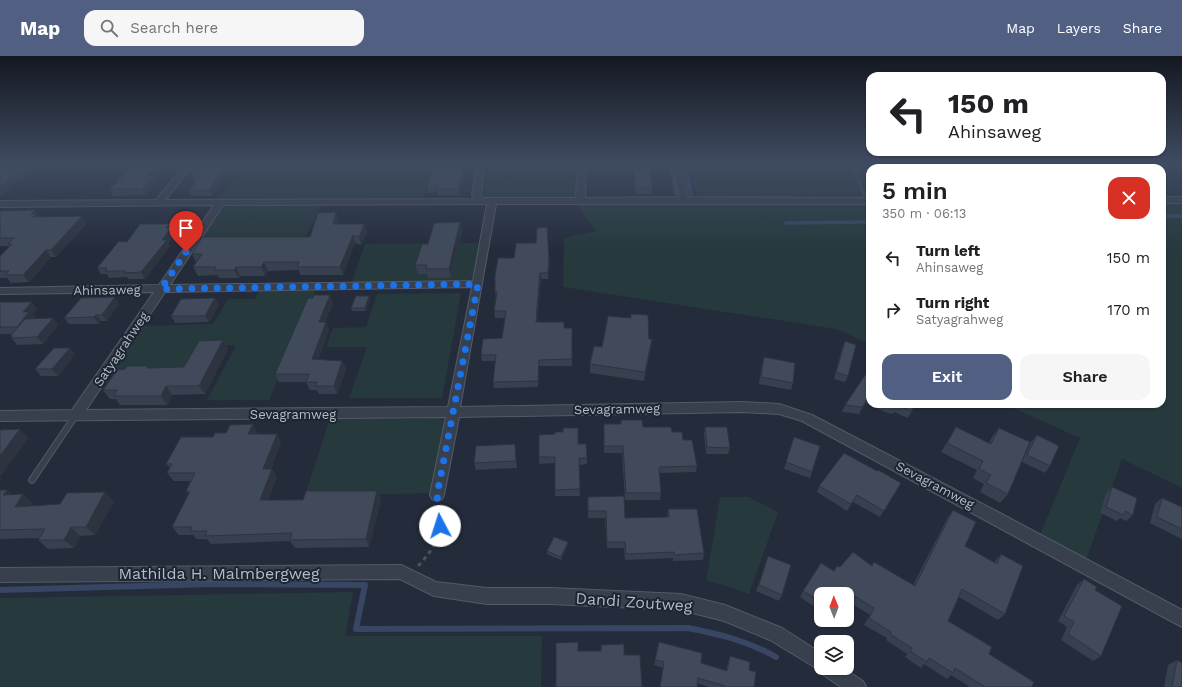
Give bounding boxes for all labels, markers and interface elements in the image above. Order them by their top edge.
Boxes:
search box [84,10,364,46]
text: Map [20,17,60,40]
icon: search [98,17,120,39]
text: Search here [130,19,218,37]
text: Map [1006,20,1035,36]
text: Layers [1057,20,1101,36]
text: Share [1123,20,1162,36]
text: 150 m [948,87,1029,120]
icon: left [882,88,934,140]
text: Ahinsaweg [948,121,1041,142]
text: 5 min [882,177,948,205]
button: close [1108,177,1150,219]
text: 350 m · 06:13 [882,206,966,221]
pin [169,211,203,252]
icon: arrive [175,217,197,239]
text: Turn left [916,242,980,260]
icon: left [882,247,904,269]
text: 150 m [1107,249,1150,267]
text: Ahinsaweg [916,260,983,275]
street label: Ahinsaweg [73,282,141,298]
text: Turn right [916,294,989,312]
icon: right [882,299,904,321]
text: 170 m [1107,301,1150,319]
street label: Satyagrahweg [90,309,152,389]
text: Satyagrahweg [916,312,1003,327]
button: Exit [882,354,1012,400]
button: Share [1020,354,1150,400]
street label: Sevagramweg [574,401,660,417]
street label: Sevagramweg [250,407,336,422]
street label: Sevagramweg [893,458,977,512]
position arrow [419,505,461,547]
street label: Mathilda H. Malmbergweg [118,564,320,583]
north arrow [814,587,854,627]
map controls [814,587,854,675]
street label: Dandi Zoutweg [575,588,693,616]
button: layers [814,635,854,675]

